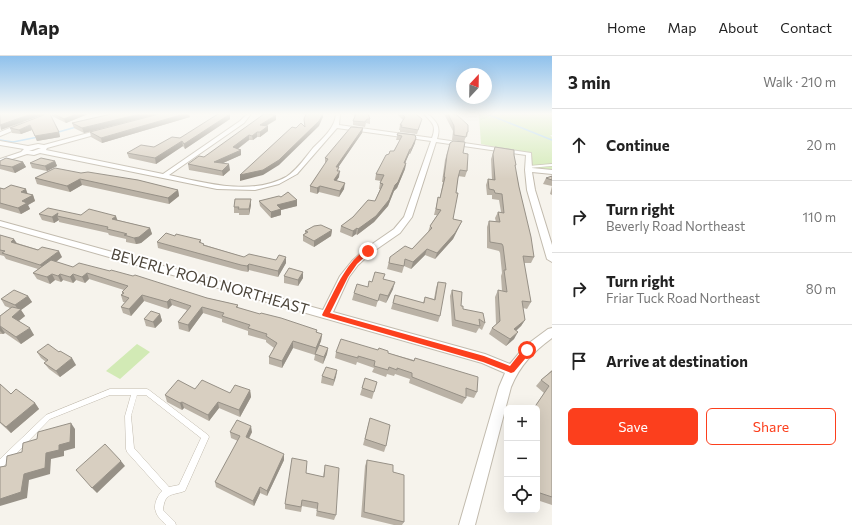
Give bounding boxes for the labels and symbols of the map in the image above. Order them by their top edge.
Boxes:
north arrow [456,68,492,104]
route end [359,242,377,260]
street label: BEVERLY ROAD NORTHEAST [109,244,312,318]
route start [518,341,536,359]

